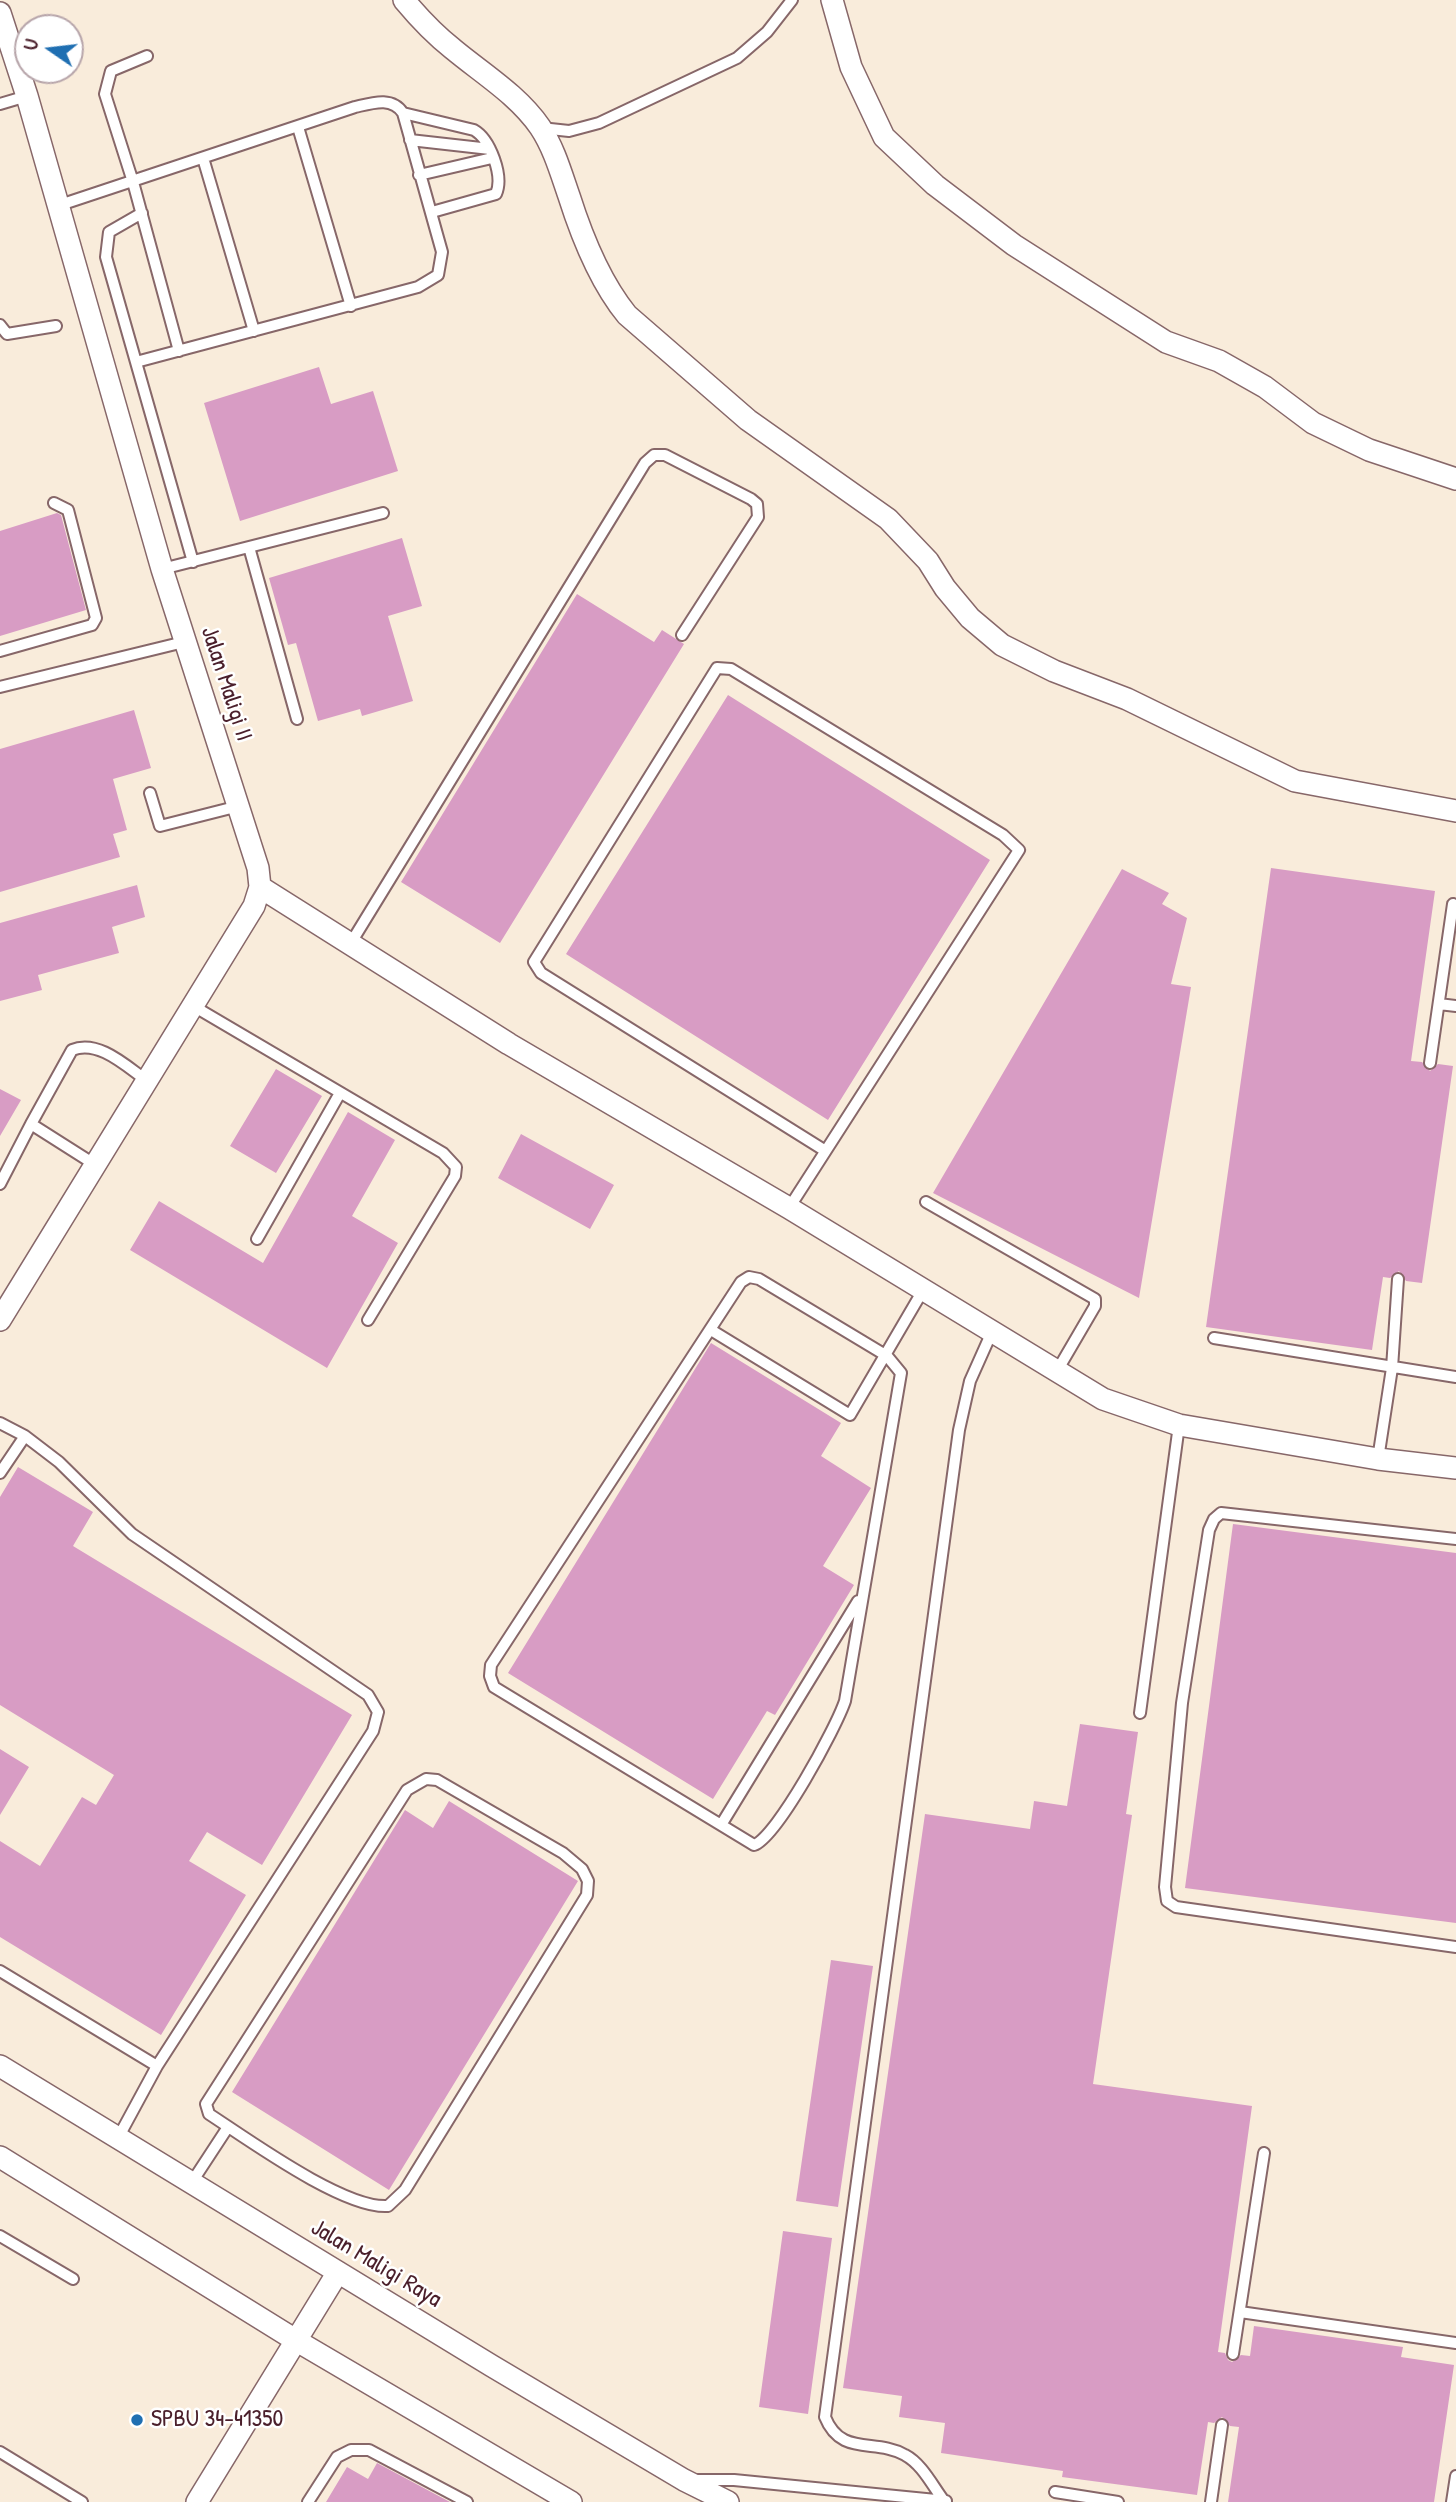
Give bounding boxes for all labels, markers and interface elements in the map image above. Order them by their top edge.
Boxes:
north arrow [14,14,84,84]
text: U [17,36,44,53]
street label: Jalan Maligi II [194,623,258,745]
street label: Jalan Maligi Raya [305,2214,447,2314]
place label: SPBU 34-41350 [151,2406,283,2434]
marker: SPBU 34-41350 [129,2412,145,2428]

